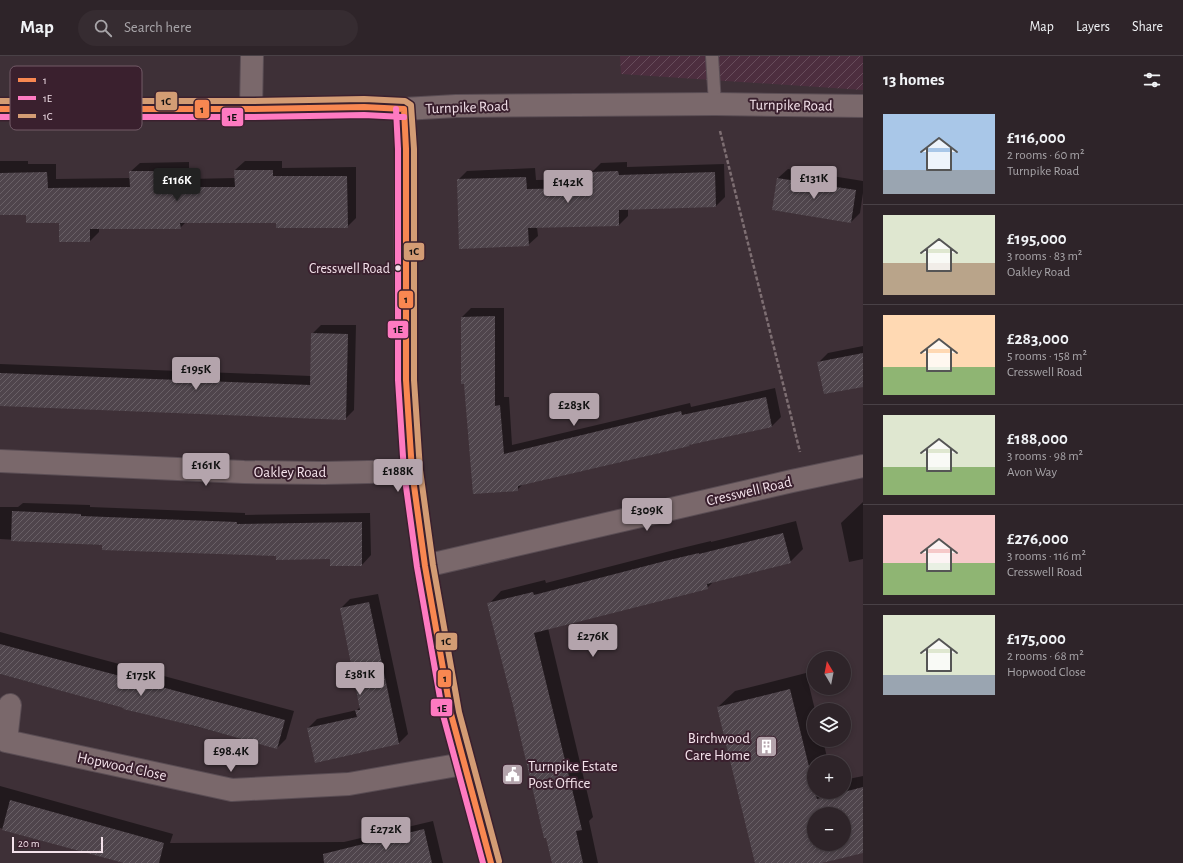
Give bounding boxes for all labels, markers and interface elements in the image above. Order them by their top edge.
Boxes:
search box [78,10,358,46]
icon: search [92,17,114,39]
text: Map [20,18,54,37]
text: Search here [124,20,192,35]
text: Map [1029,20,1054,34]
text: Layers [1076,20,1110,34]
text: Share [1132,20,1163,34]
legend [10,66,142,130]
icon: filters [1141,69,1163,91]
text: 13 homes [883,71,945,88]
text: 1 [43,75,47,86]
line badge: 1C [155,91,178,111]
text: 1E [43,93,53,104]
text: 1C [161,96,171,107]
street label: Turnpike Road [749,97,833,114]
line badge: 1 [194,99,210,119]
street label: Turnpike Road [425,99,509,116]
text: 1 [200,104,204,115]
line badge: 1E [221,107,244,127]
text: 1C [43,111,53,122]
text: 1E [227,112,237,123]
text: £116,000 [1007,129,1066,146]
icon: home [915,130,963,178]
text: 2 rooms · 60 m² [1007,149,1084,162]
text: Turnpike Road [1007,165,1079,178]
pin: £131K [786,166,842,200]
pin: £116K [149,168,205,202]
pin: £142K [540,170,596,204]
text: £131K [800,172,828,185]
text: £116K [162,174,192,187]
text: £142K [553,176,583,189]
text: £195,000 [1007,230,1067,247]
icon: home [915,231,963,279]
line badge: 1C [403,242,425,261]
text: 1C [409,246,419,257]
text: 3 rooms · 83 m² [1007,250,1082,263]
place label: Cresswell Road [309,262,390,276]
marker: Cresswell Road [393,263,403,273]
text: Oakley Road [1007,266,1070,279]
line badge: 1 [398,290,414,309]
text: 1 [404,294,408,305]
line badge: 1E [387,320,409,339]
text: 1E [393,324,403,335]
text: £283,000 [1007,330,1069,347]
icon: home [915,331,963,379]
text: 5 rooms · 158 m² [1007,350,1087,363]
pin: £195K [168,357,224,391]
text: £195K [181,363,211,376]
text: Cresswell Road [1007,366,1082,379]
pin: £283K [546,393,602,427]
text: £283K [558,399,590,412]
text: £188,000 [1007,430,1068,447]
icon: home [915,431,963,479]
text: 3 rooms · 98 m² [1007,450,1083,463]
pin: £161K [178,453,234,487]
text: £161K [191,459,221,472]
pin: £188K [370,459,426,493]
street label: Oakley Road [254,465,327,480]
text: £188K [383,465,413,478]
text: Avon Way [1007,466,1057,479]
street label: Cresswell Road [705,474,793,509]
pin: £309K [619,498,675,532]
text: £309K [631,504,663,517]
text: £276,000 [1007,530,1069,547]
icon: home [915,531,963,579]
text: 3 rooms · 116 m² [1007,550,1086,563]
text: Cresswell Road [1007,566,1082,579]
pin: £276K [565,624,621,658]
text: £276K [577,630,609,643]
text: £175,000 [1007,630,1066,647]
icon: home [915,631,963,679]
line badge: 1C [435,632,458,651]
text: 1C [441,636,451,647]
text: 2 rooms · 68 m² [1007,650,1084,663]
north arrow [807,651,851,695]
map controls [807,651,851,851]
pin: £381K [332,662,388,696]
pin: £175K [113,663,169,697]
text: Hopwood Close [1007,666,1086,679]
text: £381K [345,668,375,681]
text: £175K [126,669,156,682]
line badge: 1 [437,669,452,688]
text: 1 [443,673,447,684]
line badge: 1E [430,698,453,717]
text: 1E [437,703,447,714]
button: layers [807,703,851,747]
place label: Birchwood Care Home [685,731,750,763]
building icon: Birchwood Care Home [753,734,779,760]
pin: £98.4K [198,739,264,773]
text: £98.4K [213,745,249,758]
street label: Hopwood Close [76,750,168,783]
button: + [807,755,851,799]
place label: Turnpike Estate Post Office [528,759,618,791]
public building icon: Turnpike Estate Post Office [500,762,526,788]
button: − [807,807,851,851]
pin: £272K [358,817,414,851]
text: £272K [370,823,402,836]
scale bar [12,835,103,854]
text: 20 m [18,838,39,849]

